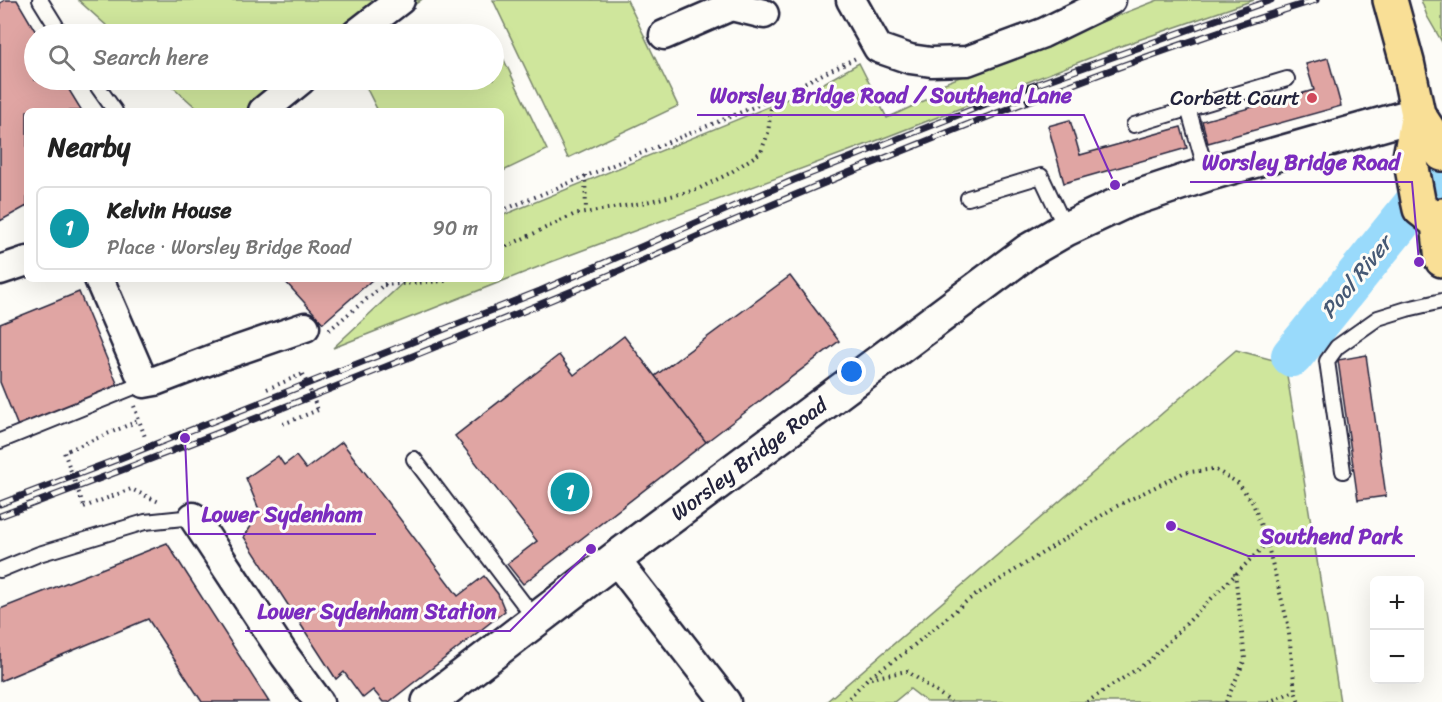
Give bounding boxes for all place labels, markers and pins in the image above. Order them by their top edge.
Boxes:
callout: Worsley Bridge Road / Southend Lane [697,75,1084,115]
place label: Corbett Court [1170,79,1300,117]
marker: Corbett Court [1305,91,1319,105]
callout: Worsley Bridge Road [1190,142,1412,182]
pin: 1 [550,470,590,514]
callout: Lower Sydenham [189,494,376,534]
callout: Southend Park [1248,516,1415,556]
callout: Lower Sydenham Station [245,591,510,631]

